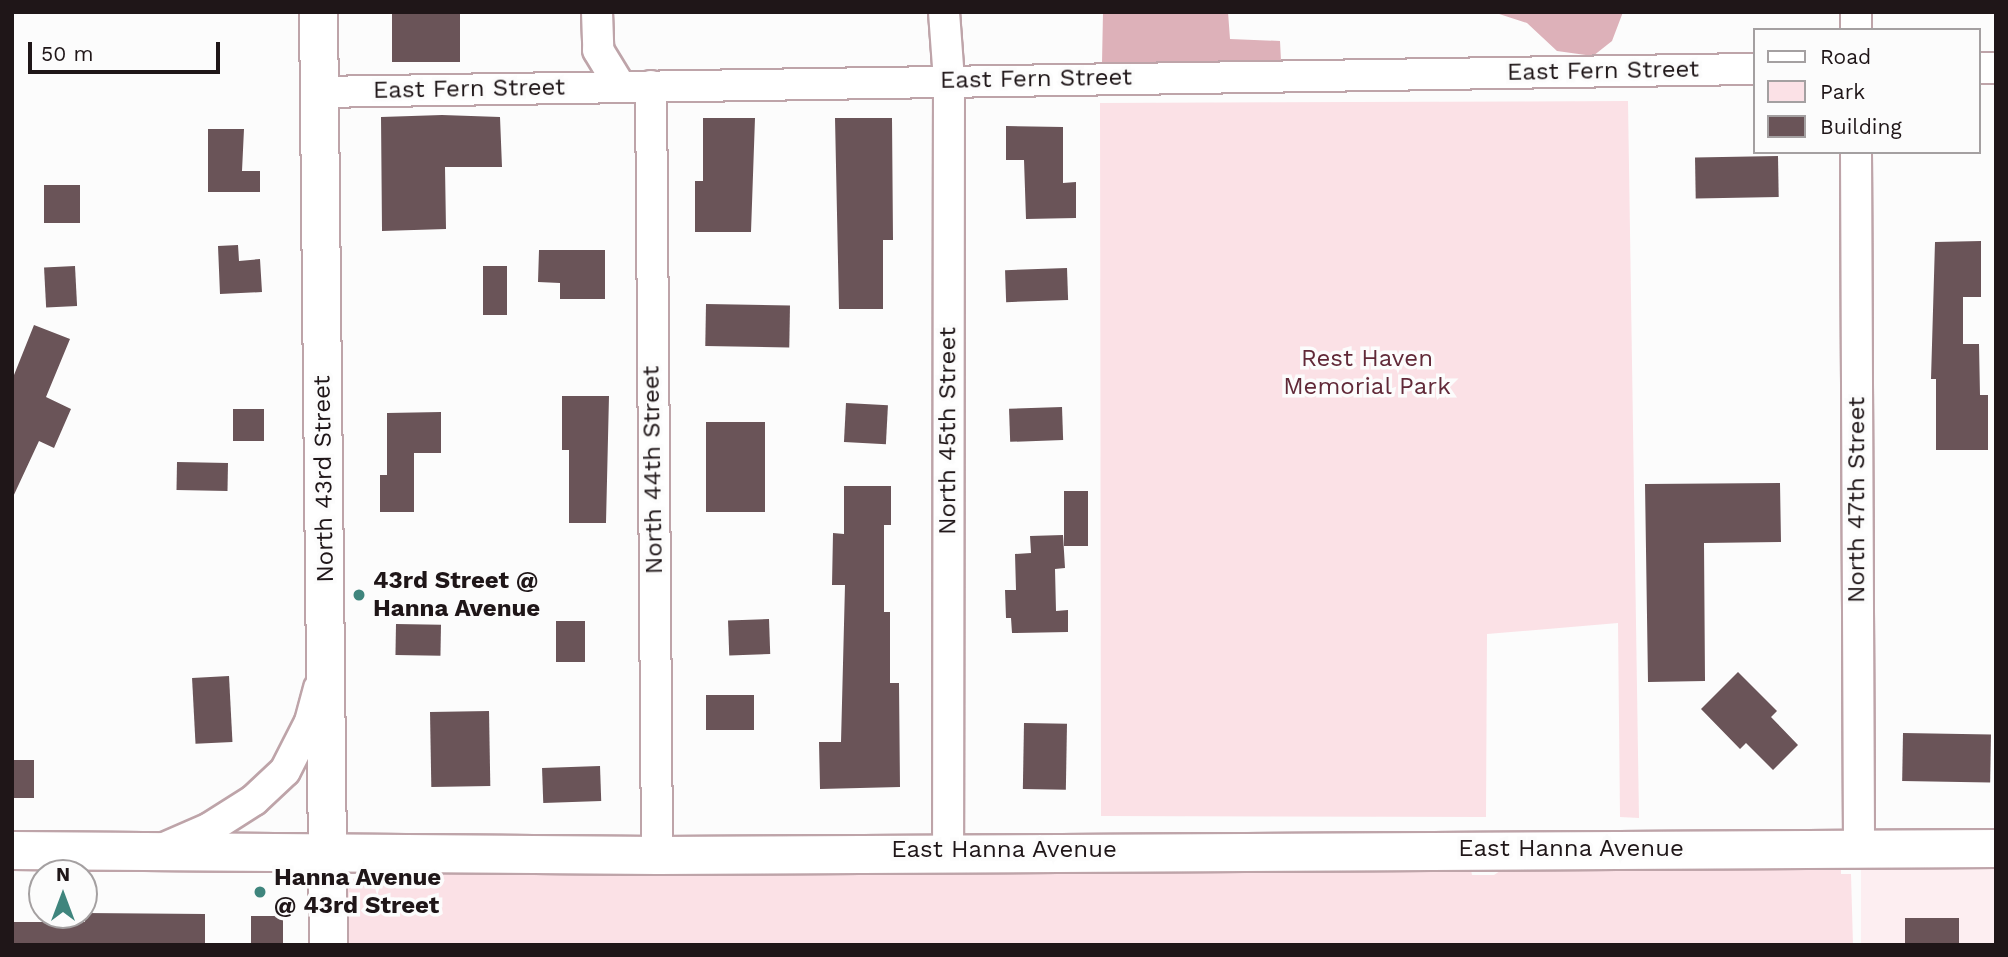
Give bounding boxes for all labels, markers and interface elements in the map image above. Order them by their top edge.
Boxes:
scale bar [32,28,224,72]
legend [1752,28,1980,154]
text: 50 m [41,41,93,66]
text: Road [1820,44,1871,69]
street label: East Fern Street [1507,55,1699,87]
street label: East Fern Street [940,63,1132,95]
street label: East Fern Street [373,73,565,105]
text: Park [1820,79,1865,104]
text: Building [1820,114,1902,139]
street label: North 45th Street [934,327,962,535]
park label: Rest Haven Memorial Park [1283,345,1451,401]
street label: North 44th Street [637,365,669,575]
street label: North 43rd Street [308,375,340,583]
street label: North 47th Street [1843,397,1871,603]
place label: 43rd Street @ Hanna Avenue [373,567,541,623]
marker: 43rd Street @ Hanna Avenue [351,587,367,603]
street label: East Hanna Avenue [1457,835,1685,863]
street label: East Hanna Avenue [890,836,1118,864]
north arrow [28,859,98,929]
text: N [56,863,70,886]
place label: Hanna Avenue @ 43rd Street [274,864,442,920]
marker: Hanna Avenue @ 43rd Street [252,884,268,900]

